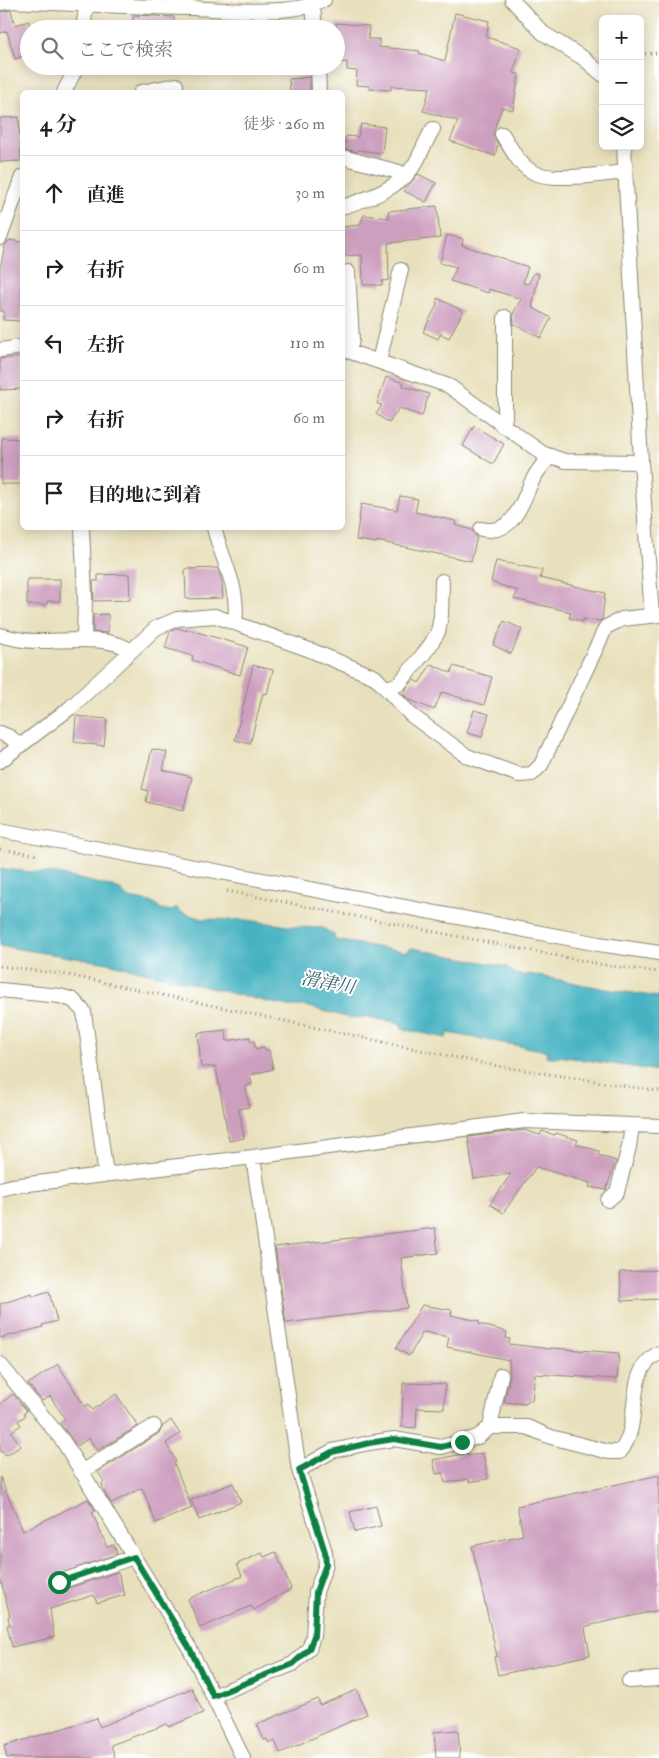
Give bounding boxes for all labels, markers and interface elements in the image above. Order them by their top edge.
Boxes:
map controls [599,15,644,150]
button: + [599,15,644,60]
search box [20,20,345,75]
icon: search [38,34,66,62]
text: ここで検索 [78,38,173,62]
button: − [599,60,644,105]
button: layers [599,105,644,150]
text: 4 分 [40,111,77,138]
text: 徒歩 · 260 m [243,114,325,134]
icon: ahead [40,179,68,207]
text: 直進 [87,183,125,207]
text: 30 m [295,183,325,203]
icon: right [40,254,68,282]
text: 右折 [87,258,125,282]
text: 60 m [293,258,325,278]
icon: left [40,329,68,357]
text: 左折 [87,333,125,357]
text: 110 m [290,333,325,353]
icon: right [40,404,68,432]
text: 右折 [87,408,125,432]
text: 60 m [293,408,325,428]
icon: arrive [40,479,68,507]
text: 目的地に到着 [87,483,201,507]
water label: 滑津川 [299,967,359,1000]
route end [451,1431,474,1454]
route start [48,1571,71,1594]

